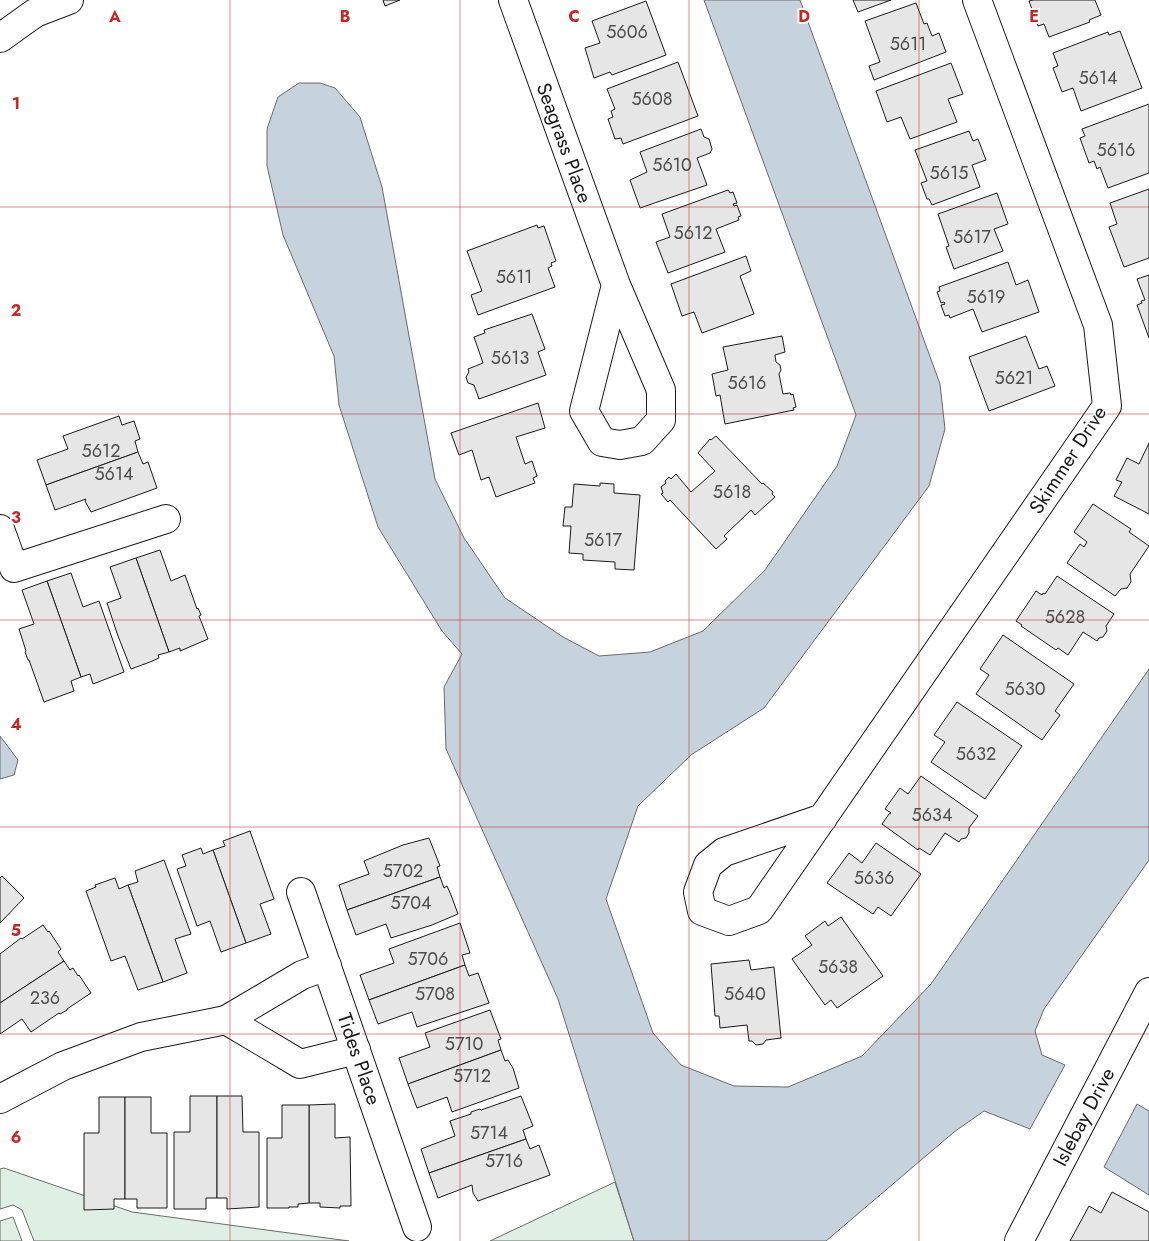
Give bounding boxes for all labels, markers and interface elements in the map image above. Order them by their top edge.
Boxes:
text: A [108,5,121,28]
text: B [340,5,350,28]
text: C [568,5,580,28]
text: D [798,5,810,28]
text: E [1029,5,1039,28]
house number: 5606 [606,19,648,45]
house number: 5611 [890,31,926,57]
house number: 5614 [1078,65,1118,91]
street label: Seagrass Place [529,79,599,207]
house number: 5608 [631,86,673,112]
text: 1 [12,92,20,115]
house number: 5616 [1097,137,1136,163]
house number: 5610 [652,152,692,178]
house number: 5615 [930,160,968,186]
house number: 5612 [674,220,712,246]
house number: 5617 [953,224,992,250]
house number: 5611 [496,264,532,290]
house number: 5619 [967,284,1006,310]
text: 2 [11,299,21,322]
house number: 5613 [491,345,529,371]
house number: 5621 [995,365,1033,391]
house number: 5616 [728,370,767,396]
street label: Skimmer Drive [1022,400,1114,520]
house number: 5612 [82,438,120,464]
house number: 5614 [94,461,134,487]
house number: 5618 [713,479,751,505]
text: 3 [11,506,21,529]
house number: 5617 [584,527,623,553]
house number: 5628 [1045,604,1085,630]
house number: 5630 [1004,676,1046,702]
text: 4 [10,713,22,736]
house number: 5632 [956,741,996,767]
house number: 5634 [912,802,952,828]
house number: 5702 [383,858,423,884]
house number: 5636 [854,865,894,891]
house number: 5704 [391,890,431,916]
text: 5 [11,919,21,942]
house number: 5706 [408,946,448,972]
house number: 5638 [818,954,858,980]
house number: 5708 [415,981,455,1007]
house number: 5640 [724,981,766,1007]
house number: 236 [30,985,60,1011]
street label: Tides Place [330,1009,388,1109]
house number: 5710 [445,1031,483,1057]
street label: Islebay Drive [1046,1062,1122,1172]
house number: 5712 [453,1063,491,1089]
house number: 5714 [470,1120,508,1146]
text: 6 [11,1126,21,1149]
house number: 5716 [485,1148,523,1174]

